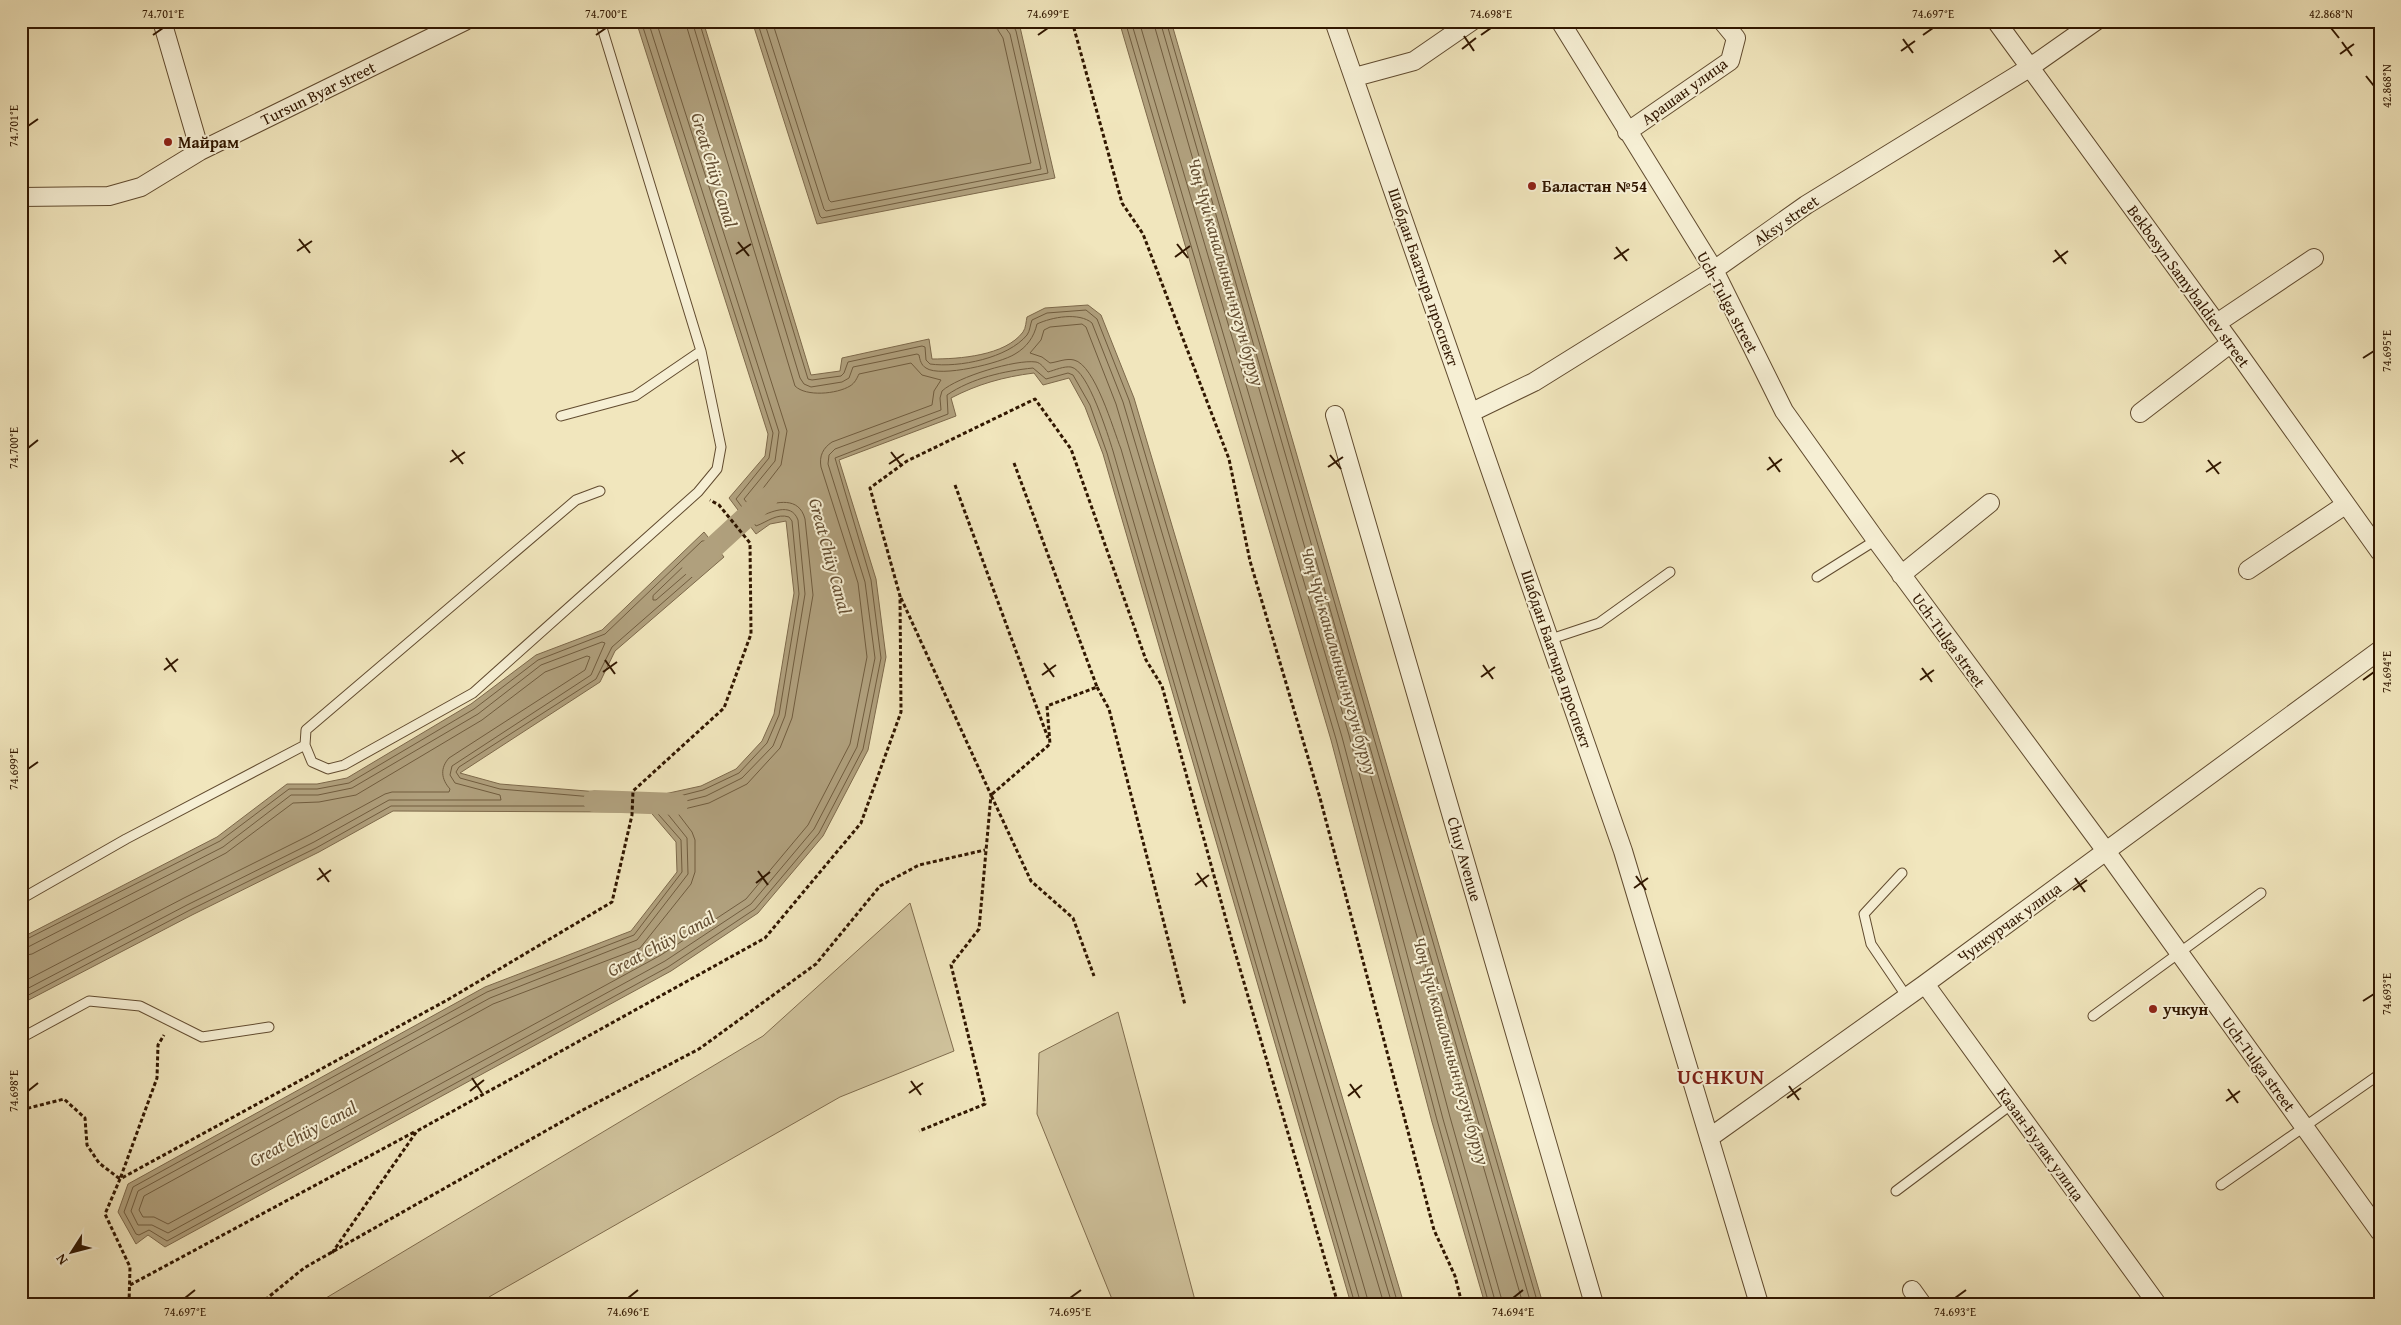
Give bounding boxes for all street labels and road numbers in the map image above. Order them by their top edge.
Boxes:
street label: Арашан улица [1636,51,1732,131]
street label: Tursun Byar street [256,55,380,131]
street label: Шабдан Баатыра проспект [1382,185,1466,370]
street label: Aksy street [1749,189,1824,251]
street label: Bekbosyn Samybaldiev street [2122,200,2256,373]
street label: Uch-Tulga street [1691,247,1765,357]
street label: Шабдан Баатыра проспект [1515,567,1599,752]
street label: Uch-Tulga street [1906,588,1992,693]
street label: Chuy Avenue [1441,814,1489,904]
street label: Чункурчак улица [1952,876,2066,968]
street label: Uch-Tulga street [2216,1012,2302,1117]
street label: Казан-Булак улица [1991,1082,2091,1206]

